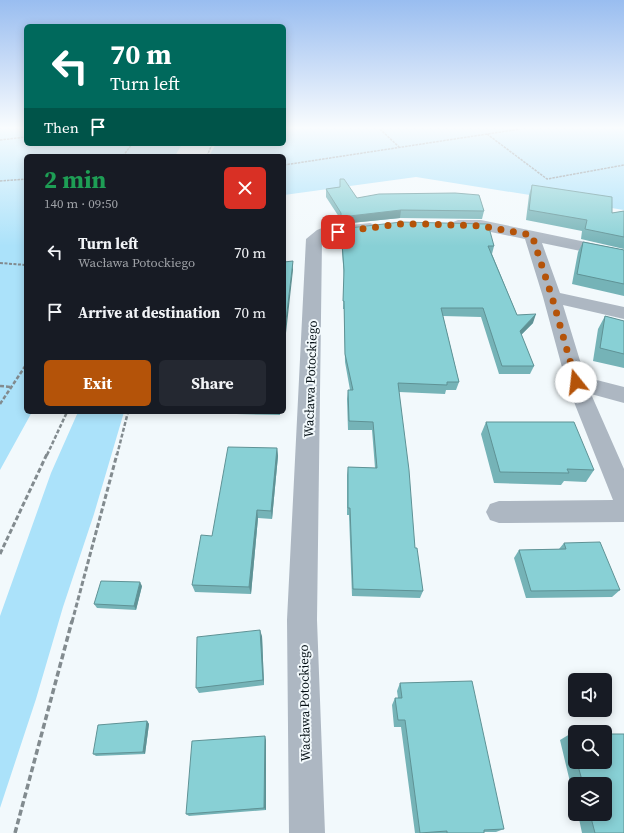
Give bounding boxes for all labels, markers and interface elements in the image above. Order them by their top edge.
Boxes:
text: 70 m [110,35,172,73]
icon: left [44,40,96,92]
text: Turn left [110,71,180,96]
icon: arrive [87,116,109,138]
text: Then [44,117,79,138]
text: 2 min [44,163,106,196]
button: close [224,167,266,209]
text: 140 m · 09:50 [44,195,118,212]
pin [321,215,355,249]
icon: arrive [327,221,349,243]
text: Turn left [78,233,138,254]
icon: left [44,241,66,263]
text: 70 m [234,242,266,263]
text: Wacława Potockiego [78,254,195,271]
icon: arrive [44,301,66,323]
text: Arrive at destination [78,302,220,323]
text: 70 m [234,302,266,323]
street label: Wacława Potockiego [300,320,321,438]
button: Exit [44,360,151,406]
button: Share [159,360,266,406]
position arrow [555,361,597,403]
street label: Wacława Potockiego [295,644,314,762]
map controls [568,673,612,821]
button: sound [568,673,612,717]
button: search [568,725,612,769]
button: layers [568,777,612,821]

